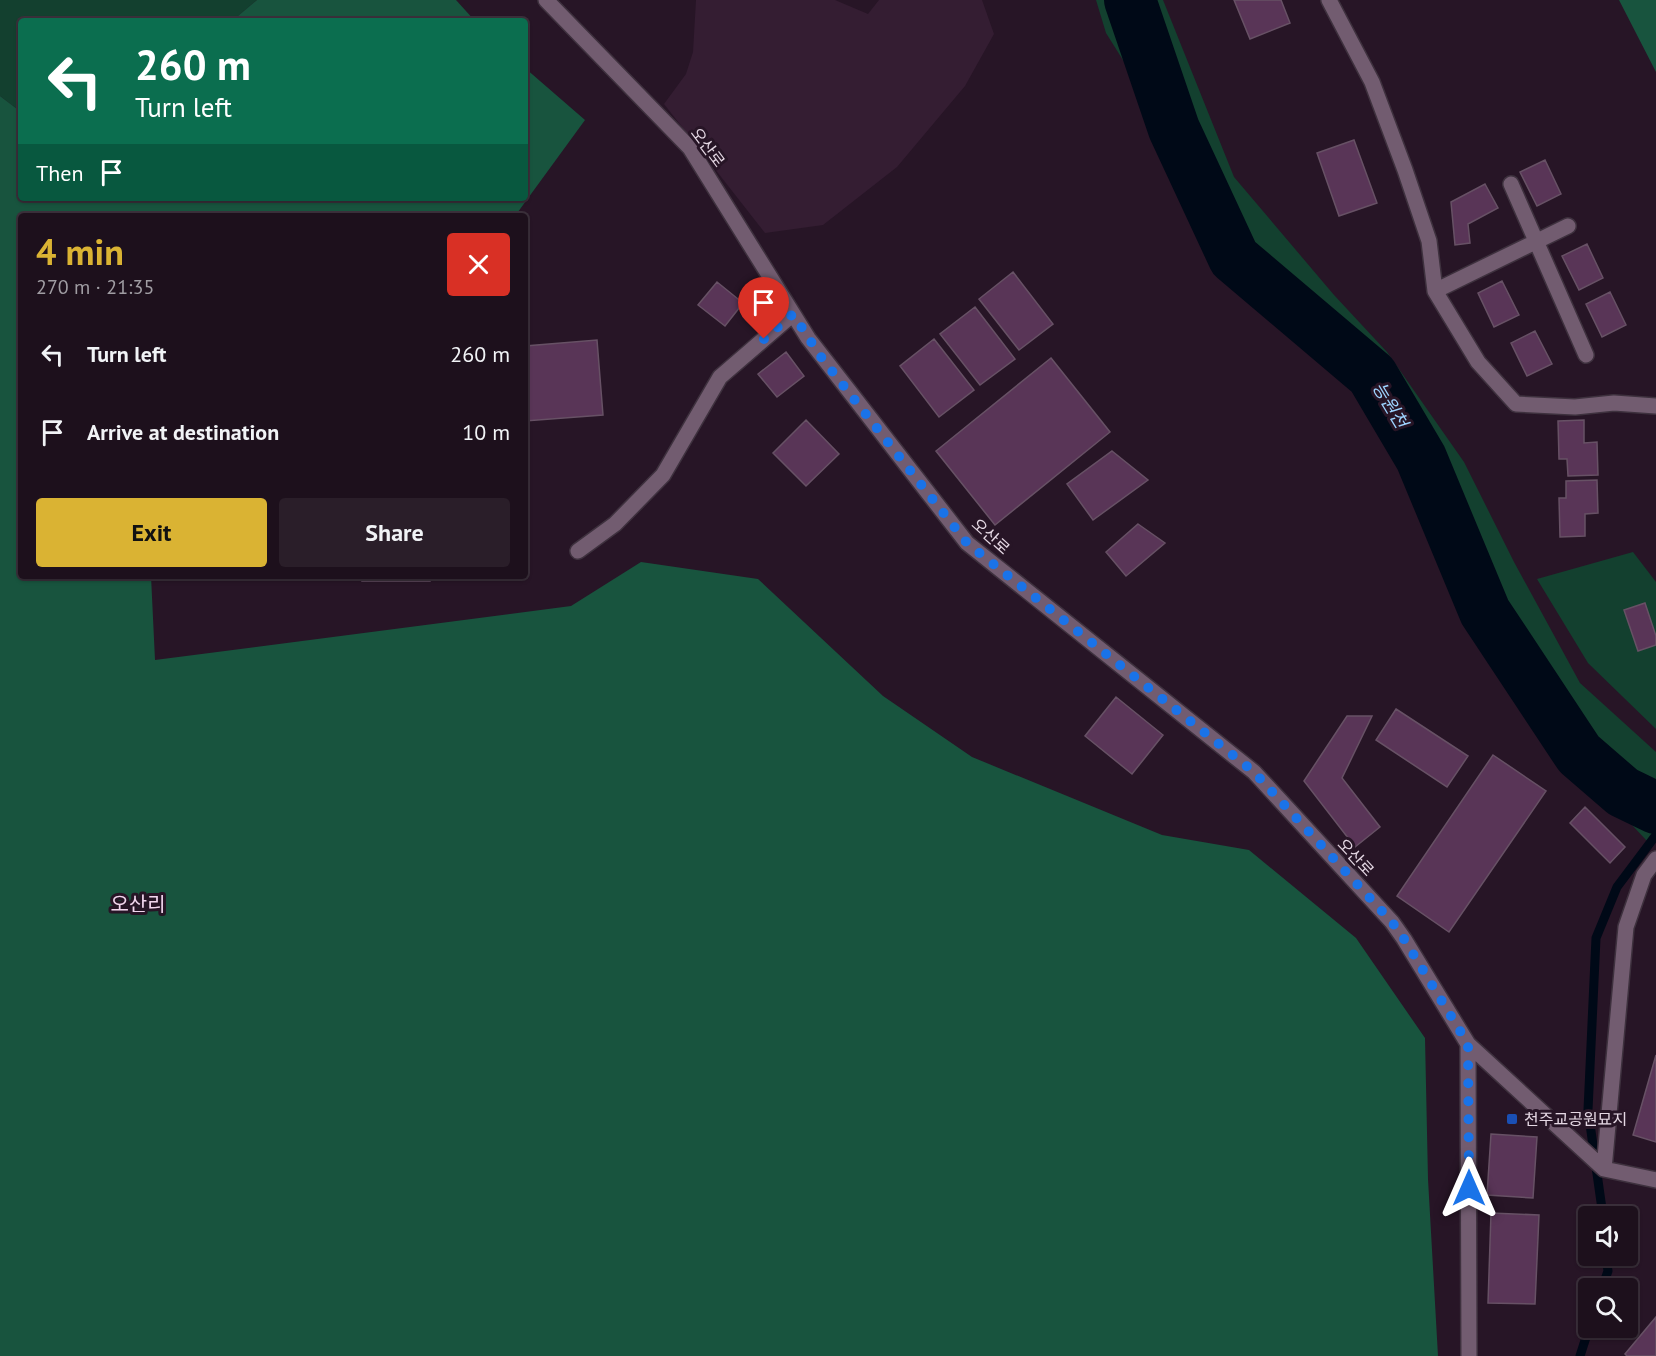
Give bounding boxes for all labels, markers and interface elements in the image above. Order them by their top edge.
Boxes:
text: 260 m [135,37,251,92]
icon: left [36,42,114,120]
text: Turn left [135,90,232,124]
street label: 오산로 [687,123,729,171]
icon: arrive [95,156,128,189]
text: Then [36,159,83,187]
text: 4 min [36,228,124,275]
button: close [447,233,510,296]
text: 270 m · 21:35 [36,274,154,300]
pin [738,277,789,339]
icon: arrive [747,286,780,319]
icon: left [36,338,69,371]
text: Turn left [87,340,167,368]
text: 260 m [450,340,510,368]
water label: 능원천 [1368,378,1414,434]
icon: arrive [36,416,69,449]
text: Arrive at destination [87,418,279,446]
text: 10 m [462,418,510,446]
button: Exit [36,498,267,567]
button: Share [279,498,510,567]
street label: 오산로 [968,514,1014,558]
street label: 오산로 [1334,834,1379,880]
district label: 오산리 [110,891,166,917]
place label: 천주교공원묘지 [1524,1109,1627,1129]
marker: 천주교공원묘지 [1505,1112,1519,1126]
position arrow [1437,1156,1501,1220]
map controls [1578,1206,1638,1338]
button: sound [1578,1206,1638,1266]
button: search [1578,1278,1638,1338]

